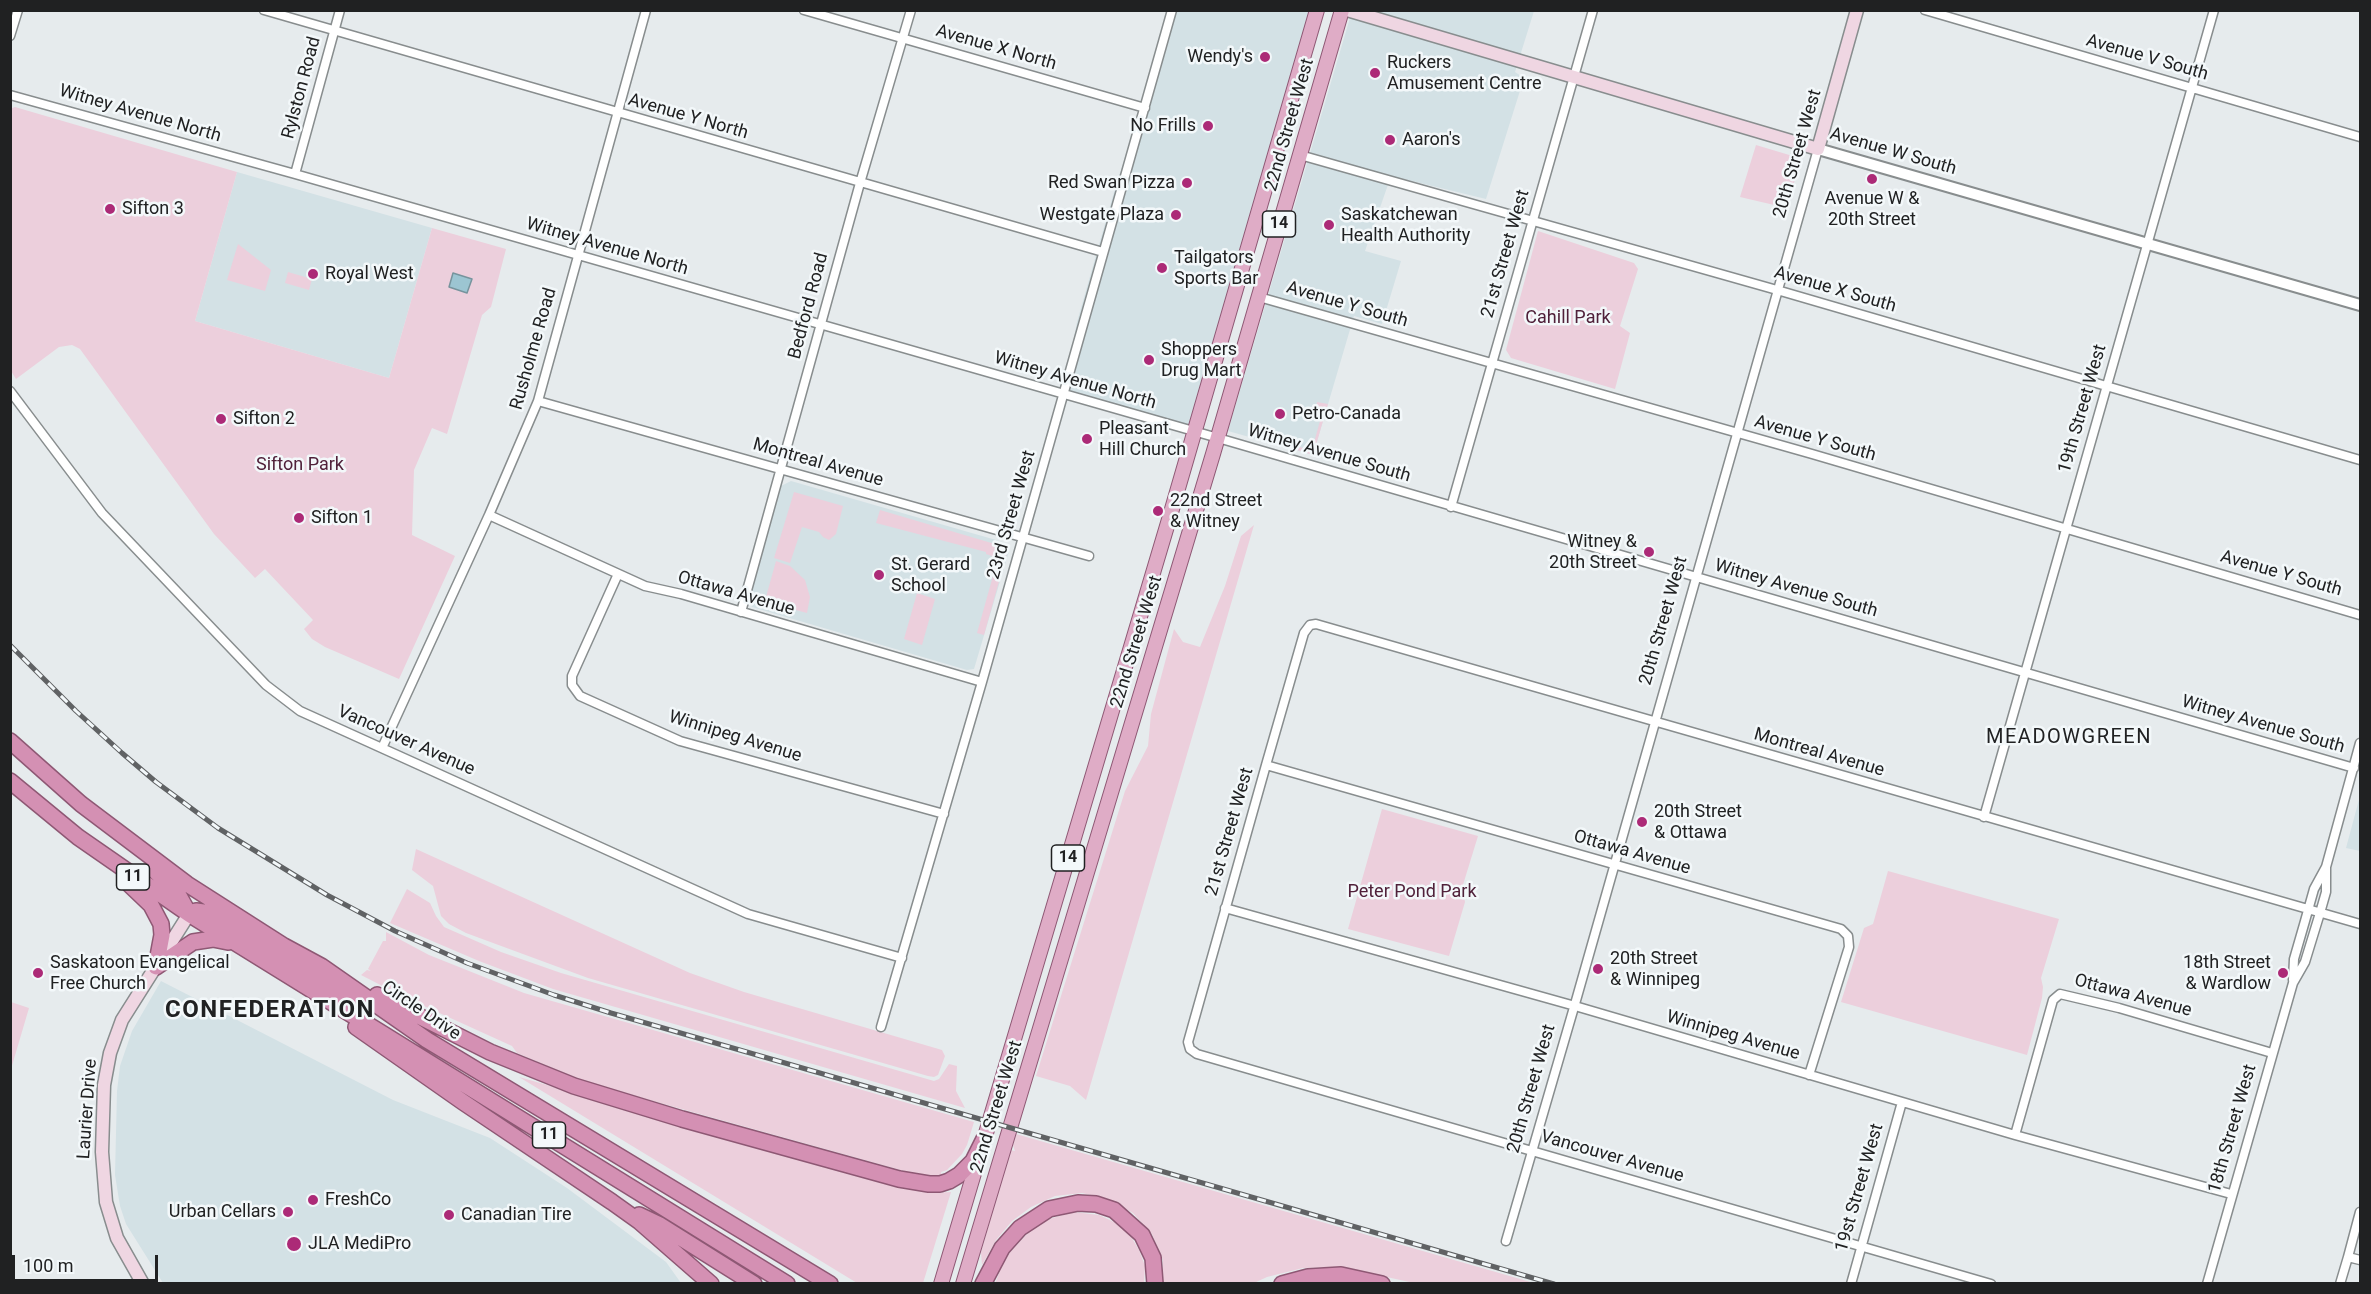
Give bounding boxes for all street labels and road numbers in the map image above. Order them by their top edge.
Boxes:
street label: Avenue X North [933,20,1059,76]
street label: Avenue V South [2083,30,2211,86]
street label: Rylston Road [278,35,326,141]
street label: 22nd Street West [1261,56,1319,194]
street label: Witney Avenue North [57,81,223,147]
street label: 20th Street West [1769,87,1827,221]
street label: Avenue Y North [625,90,751,144]
street label: Avenue W South [1827,124,1959,180]
street label: 21st Street West [1477,187,1535,321]
road number: 14 [1262,211,1296,237]
street label: Witney Avenue North [524,214,690,280]
street label: Bedford Road [784,250,834,362]
street label: Avenue X South [1772,262,1898,318]
street label: Avenue Y South [1284,277,1410,333]
street label: Rusholme Road [506,285,562,413]
street label: 19th Street West [2054,342,2112,476]
street label: Witney Avenue North [992,348,1158,414]
street label: Avenue Y South [1752,411,1878,467]
street label: Witney Avenue South [1245,420,1413,488]
street label: Montreal Avenue [750,434,886,492]
street label: 23rd Street West [983,448,1041,582]
street label: Avenue Y South [2218,546,2344,602]
street label: 20th Street West [1635,554,1693,688]
street label: Witney Avenue South [1712,555,1880,623]
street label: Ottawa Avenue [675,567,797,621]
street label: 22nd Street West [1107,573,1167,711]
street label: Witney Avenue South [2179,691,2347,759]
street label: Vancouver Avenue [334,701,478,781]
street label: Winnipeg Avenue [666,707,804,767]
street label: Montreal Avenue [1751,724,1887,782]
street label: 21st Street West [1201,765,1259,899]
street label: Ottawa Avenue [1571,826,1693,880]
road number: 14 [1052,845,1084,871]
road number: 11 [116,864,150,890]
street label: Ottawa Avenue [2072,970,2194,1022]
street label: Circle Drive [378,977,464,1045]
street label: Winnipeg Avenue [1664,1007,1802,1065]
street label: 20th Street West [1503,1022,1561,1156]
street label: 22nd Street West [967,1038,1027,1176]
street label: Laurier Drive [74,1058,102,1160]
street label: 18th Street West [2204,1062,2262,1196]
street label: 19st Street West [1831,1121,1889,1255]
road number: 11 [532,1122,566,1148]
street label: Vancouver Avenue [1538,1126,1686,1188]

